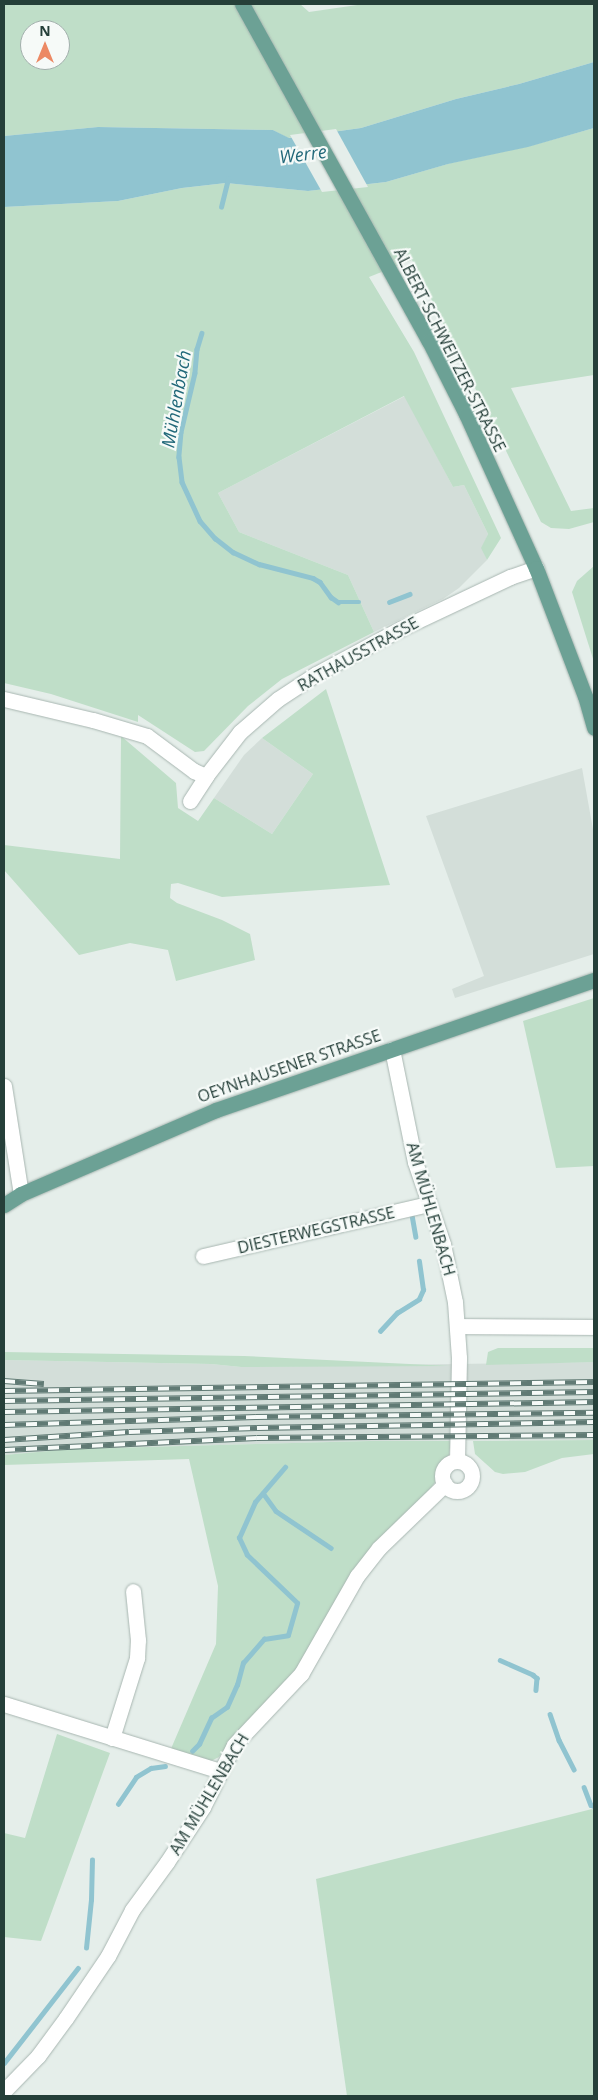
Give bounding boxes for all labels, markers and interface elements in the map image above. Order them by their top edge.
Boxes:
north arrow [20,20,70,70]
text: N [39,21,51,40]
water label: Werre [278,140,328,168]
street label: ALBERT-SCHWEITZER-STRASSE [390,245,510,455]
water label: Mühlenbach [157,348,195,450]
street label: RATHAUSSTRASSE [294,613,422,695]
street label: OEYNHAUSENER STRASSE [195,1026,383,1106]
street label: AM MÜHLENBACH [403,1140,459,1278]
street label: DIESTERWEGSTRASSE [236,1203,396,1257]
street label: AM MÜHLENBACH [165,1730,253,1858]

